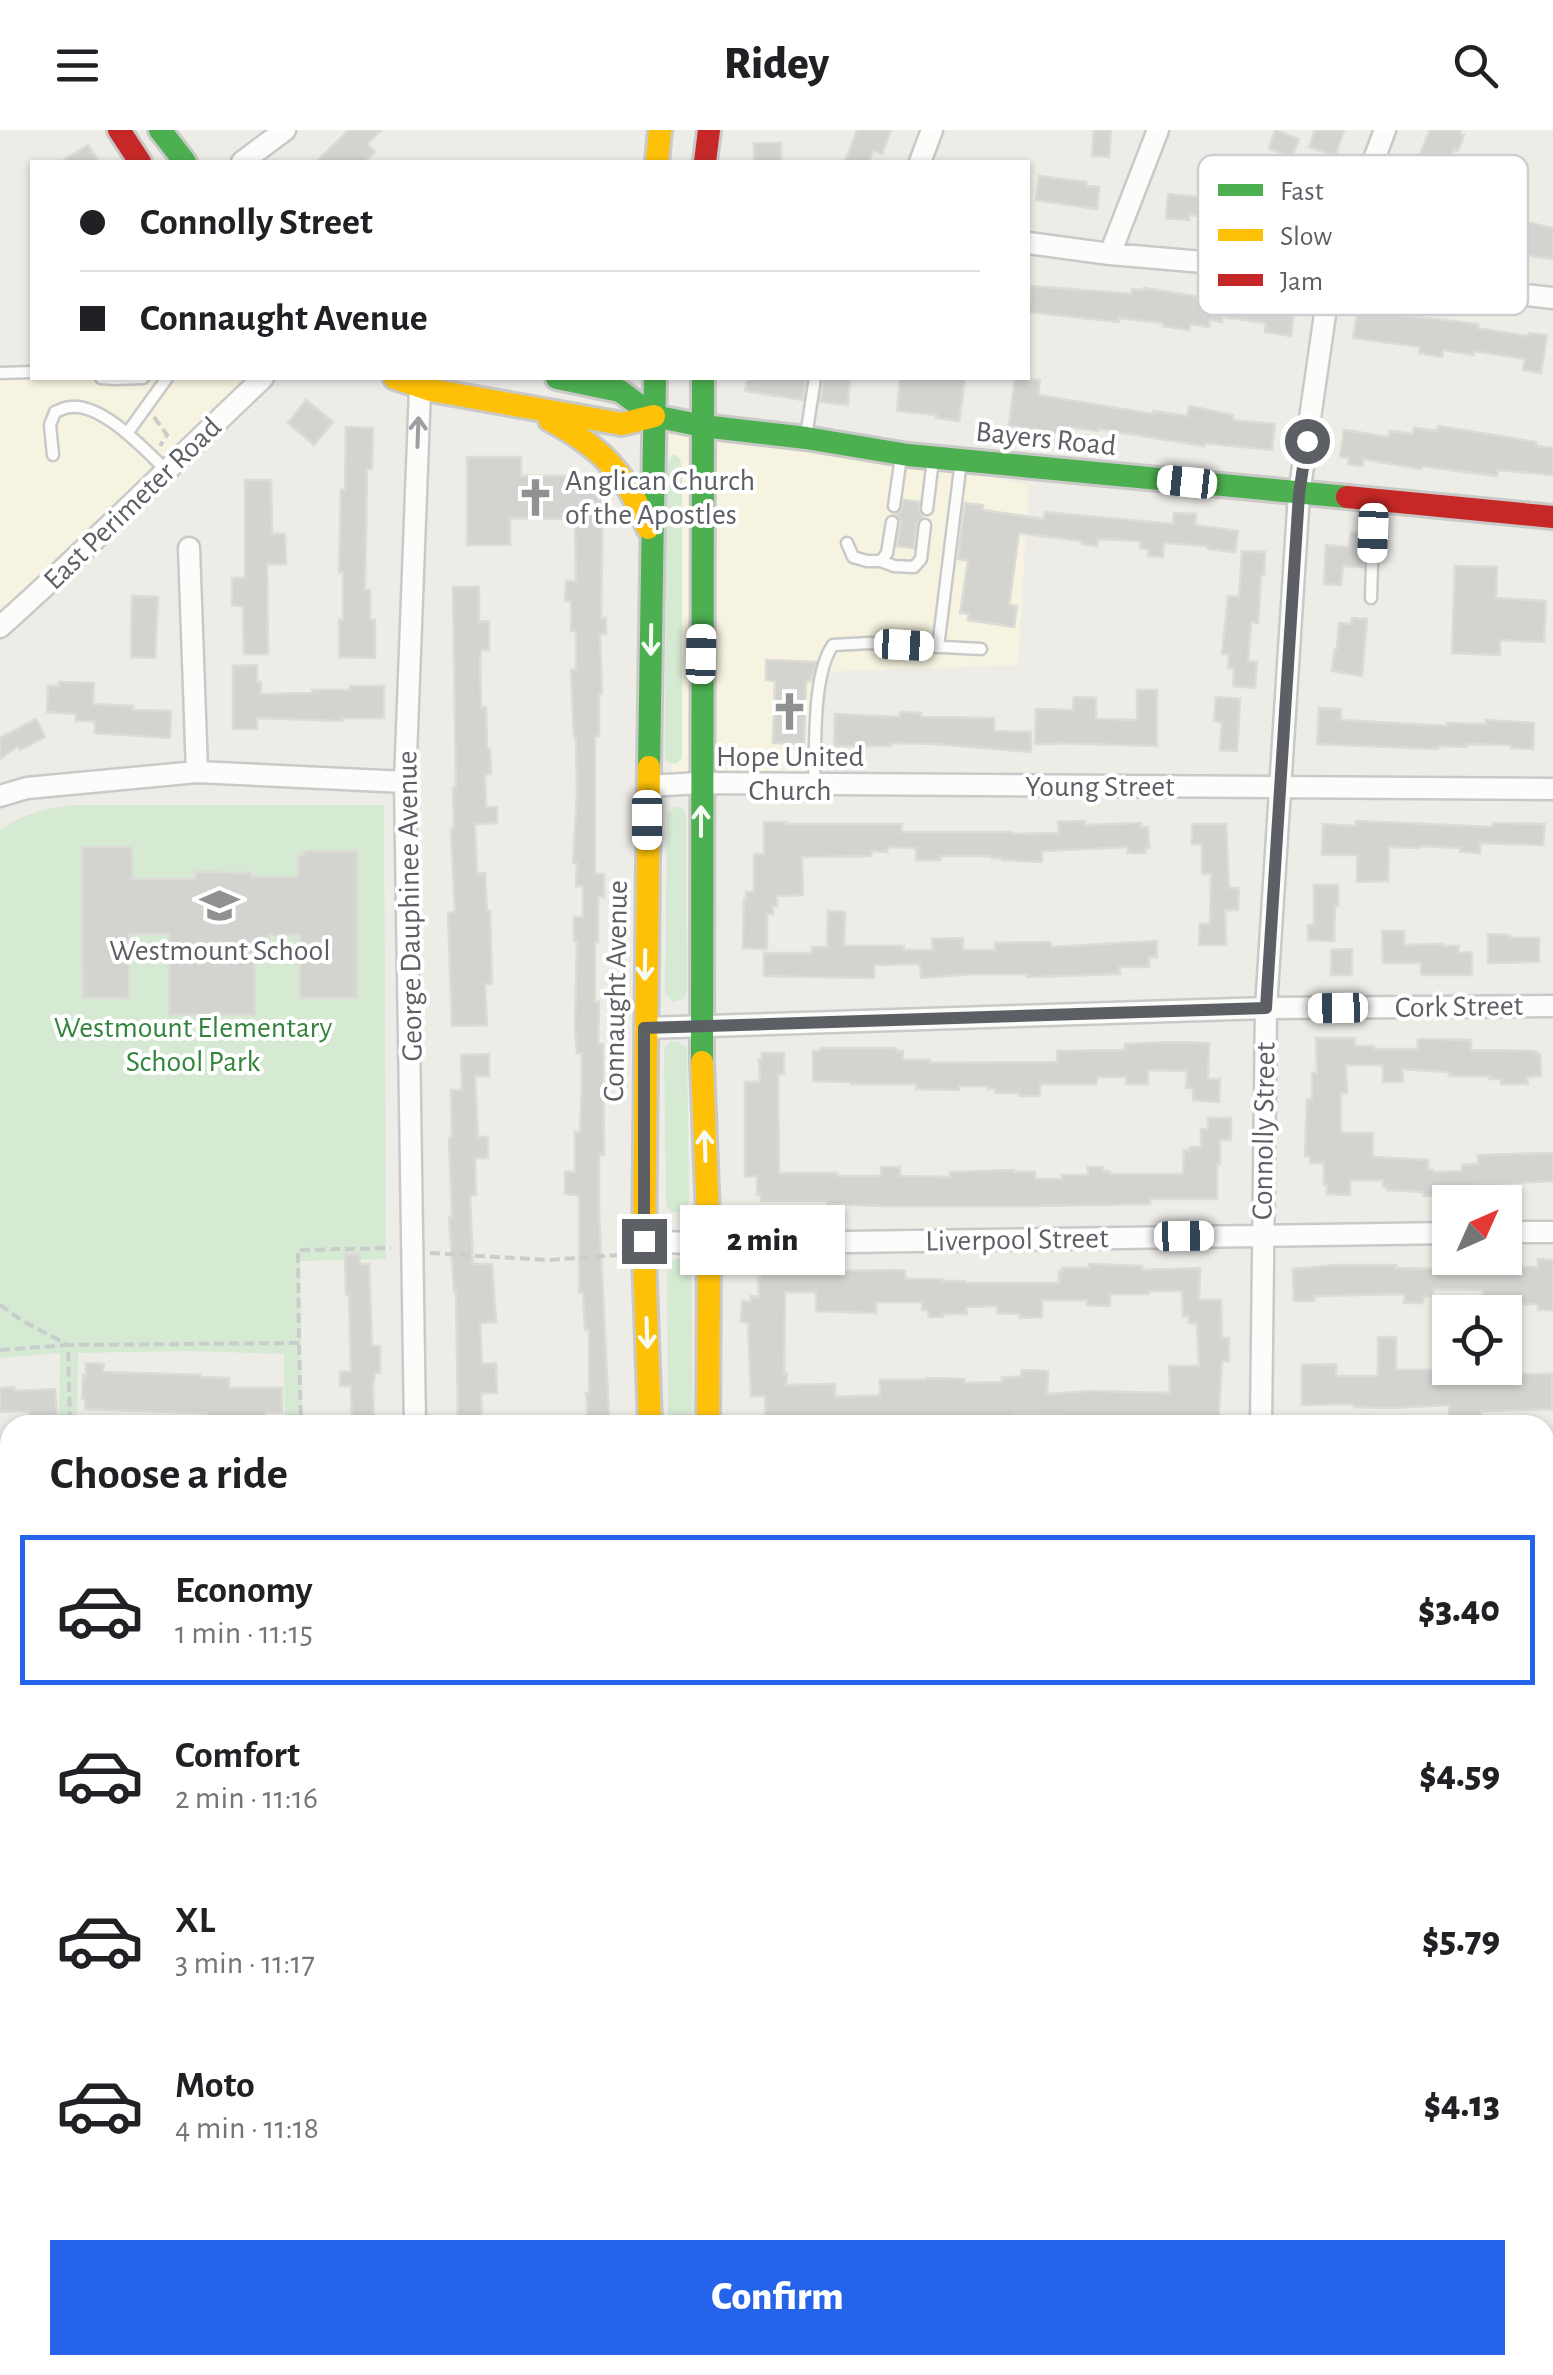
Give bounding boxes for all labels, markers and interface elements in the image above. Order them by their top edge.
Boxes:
icon: menu [50,38,105,93]
icon: search [1448,38,1503,93]
text: Ridey [724,42,829,87]
legend [1198,155,1528,315]
text: Fast [1280,178,1324,206]
text: Connolly Street [140,204,373,242]
text: Slow [1280,223,1332,251]
text: Jam [1280,268,1323,296]
text: Connaught Avenue [140,300,428,338]
street label: East Perimeter Road [38,412,227,596]
one-way arrow [409,417,428,449]
street label: Bayers Road [974,417,1118,461]
route start [1285,419,1330,464]
car [1156,464,1218,500]
place label: Anglican Church of the Apostles [565,466,755,530]
church icon: Anglican Church of the Apostles [514,476,556,518]
car [1357,502,1389,564]
one-way arrow [642,622,660,655]
car [685,624,717,684]
car [873,628,935,662]
church icon: Hope United Church [769,691,811,733]
place label: Hope United Church [716,742,864,806]
street label: George Dauphinee Avenue [392,750,428,1062]
street label: Young Street [1025,772,1175,802]
car [632,790,662,850]
one-way arrow [691,806,710,838]
street label: Connaught Avenue [599,880,633,1102]
school or university icon: Westmount School [199,885,241,927]
place label: Westmount School [109,936,331,966]
one-way arrow [636,948,655,980]
street label: Cork Street [1395,991,1524,1023]
car [1308,992,1368,1024]
park label: Westmount Elementary School Park [54,1013,333,1077]
street label: Connolly Street [1247,1041,1281,1220]
one-way arrow [696,1131,715,1163]
north arrow [1432,1185,1522,1275]
map controls [1432,1185,1522,1385]
callout: 2 min [679,1206,844,1276]
route end [622,1219,667,1264]
car [1154,1220,1214,1252]
street label: Liverpool Street [925,1223,1109,1257]
text: 2 min [727,1224,798,1256]
button: locate [1432,1295,1522,1385]
one-way arrow [638,1317,657,1349]
text: Choose a ride [50,1452,288,1497]
icon: car [55,1565,145,1655]
text: Economy [175,1572,313,1610]
text: $3.40 [1418,1591,1500,1629]
text: 1 min · 11:15 [175,1617,313,1649]
icon: car [55,1730,145,1820]
text: Comfort [175,1737,300,1775]
text: $4.59 [1419,1756,1500,1794]
text: 2 min · 11:16 [175,1782,318,1814]
icon: car [55,1895,145,1985]
text: XL [175,1902,215,1940]
text: $5.79 [1422,1921,1500,1959]
text: 3 min · 11:17 [175,1947,315,1979]
icon: car [55,2060,145,2150]
text: Moto [175,2067,255,2105]
text: $4.13 [1424,2086,1500,2124]
text: 4 min · 11:18 [175,2112,319,2144]
button: Confirm [50,2240,1505,2355]

